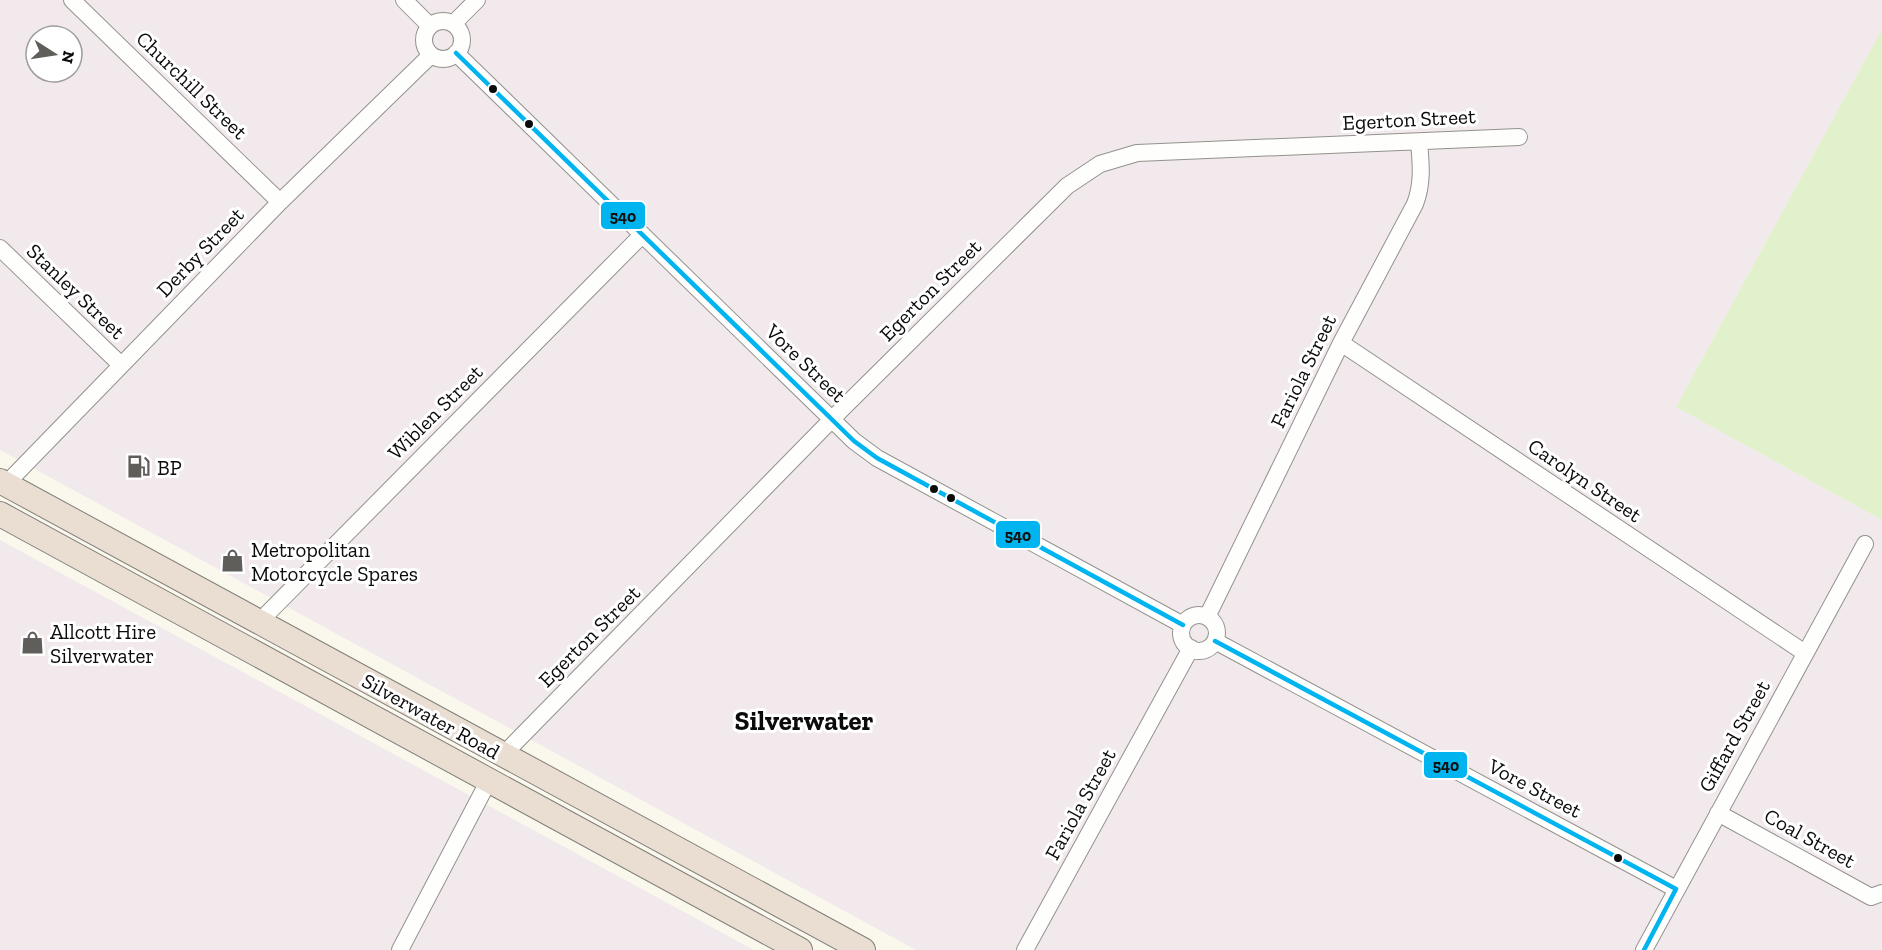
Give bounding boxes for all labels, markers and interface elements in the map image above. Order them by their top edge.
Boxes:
north arrow [24,24,84,84]
street label: Churchill Street [131,26,253,144]
text: N [58,49,79,65]
unlabelled marker [487,83,499,95]
street label: Egerton Street [1342,103,1476,135]
unlabelled marker [523,118,535,130]
line badge: 540 [600,201,646,230]
street label: Derby Street [151,202,249,302]
text: 540 [610,207,636,226]
street label: Egerton Street [874,234,986,346]
street label: Stanley Street [22,238,130,344]
street label: Fariola Street [1265,310,1341,432]
street label: Vore Street [760,318,851,407]
street label: Wiblen Street [382,359,488,465]
street label: Carolyn Street [1524,433,1647,527]
fuel station icon: BP [126,454,152,480]
place label: BP [157,455,182,480]
unlabelled marker [928,483,940,495]
unlabelled marker [945,492,957,504]
line badge: 540 [995,520,1041,549]
text: 540 [1005,526,1031,545]
place label: Metropolitan Motorcycle Spares [251,537,418,586]
shop icon: Metropolitan Motorcycle Spares [220,548,246,574]
street label: Egerton Street [533,580,645,692]
place label: Allcott Hire Silverwater [50,619,156,668]
shop icon: Allcott Hire Silverwater [19,630,45,656]
street label: Silverwater Road [358,668,505,764]
street label: Giffard Street [1693,676,1775,796]
district label: Silverwater [734,705,874,737]
street label: Fariola Street [1039,744,1121,864]
line badge: 540 [1423,751,1468,779]
street label: Vore Street [1483,753,1586,823]
text: 540 [1433,756,1459,775]
street label: Coal Street [1760,803,1860,873]
unlabelled marker [1612,852,1624,864]

